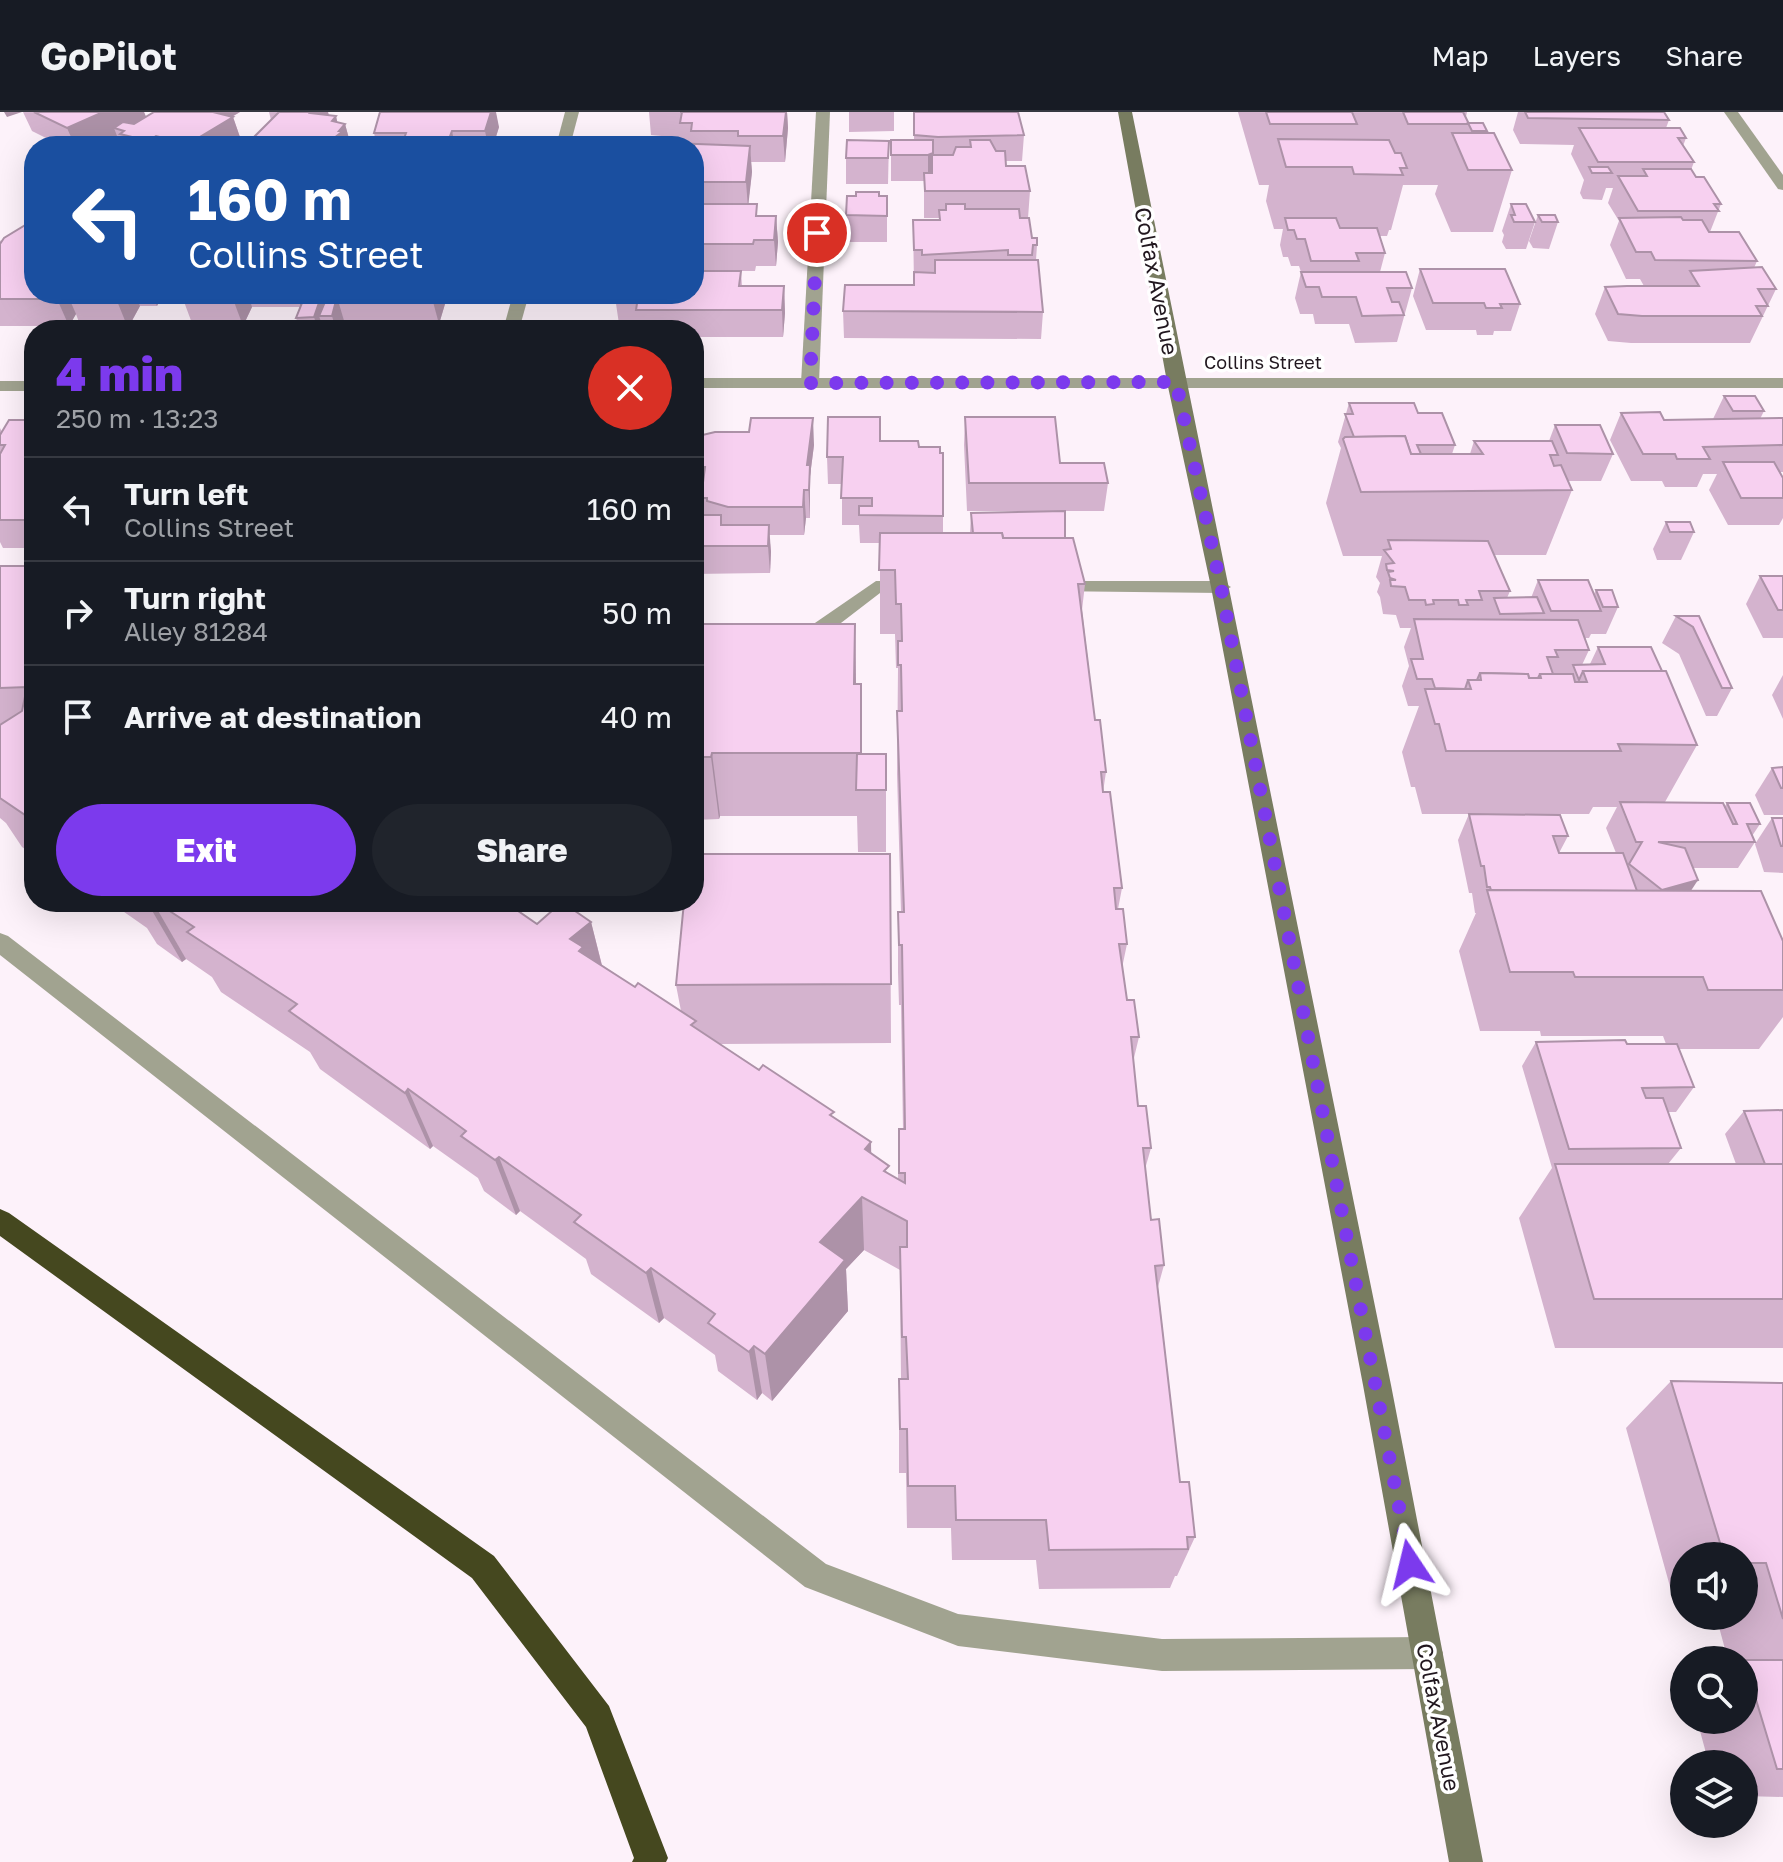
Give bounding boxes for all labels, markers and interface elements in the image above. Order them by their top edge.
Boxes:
text: GoPilot [40,33,177,78]
text: Map [1431,39,1489,72]
text: Layers [1533,39,1621,72]
text: Share [1665,39,1743,72]
text: 160 m [188,165,352,232]
icon: left [56,168,160,272]
pin [783,199,851,267]
street label: Colfax Avenue [1129,205,1185,357]
icon: arrive [795,211,839,255]
text: Collins Street [188,233,424,276]
text: 4 min [56,344,183,402]
button: close [588,346,672,430]
street label: Collins Street [1204,351,1322,373]
text: 250 m · 13:23 [56,403,219,434]
text: Turn left [124,476,249,512]
icon: left [56,487,100,531]
text: 160 m [587,491,672,527]
text: Collins Street [124,512,294,543]
text: Turn right [124,580,266,616]
icon: right [56,591,100,635]
text: 50 m [602,595,672,631]
text: Alley 81284 [124,616,268,647]
icon: arrive [56,695,100,739]
text: Arrive at destination [124,699,421,735]
text: 40 m [601,699,672,735]
button: Exit [56,804,356,896]
button: Share [372,804,672,896]
position arrow [1368,1522,1452,1606]
map controls [1670,1542,1758,1838]
button: sound [1670,1542,1758,1630]
street label: Colfax Avenue [1411,1641,1467,1793]
button: search [1670,1646,1758,1734]
button: layers [1670,1750,1758,1838]

